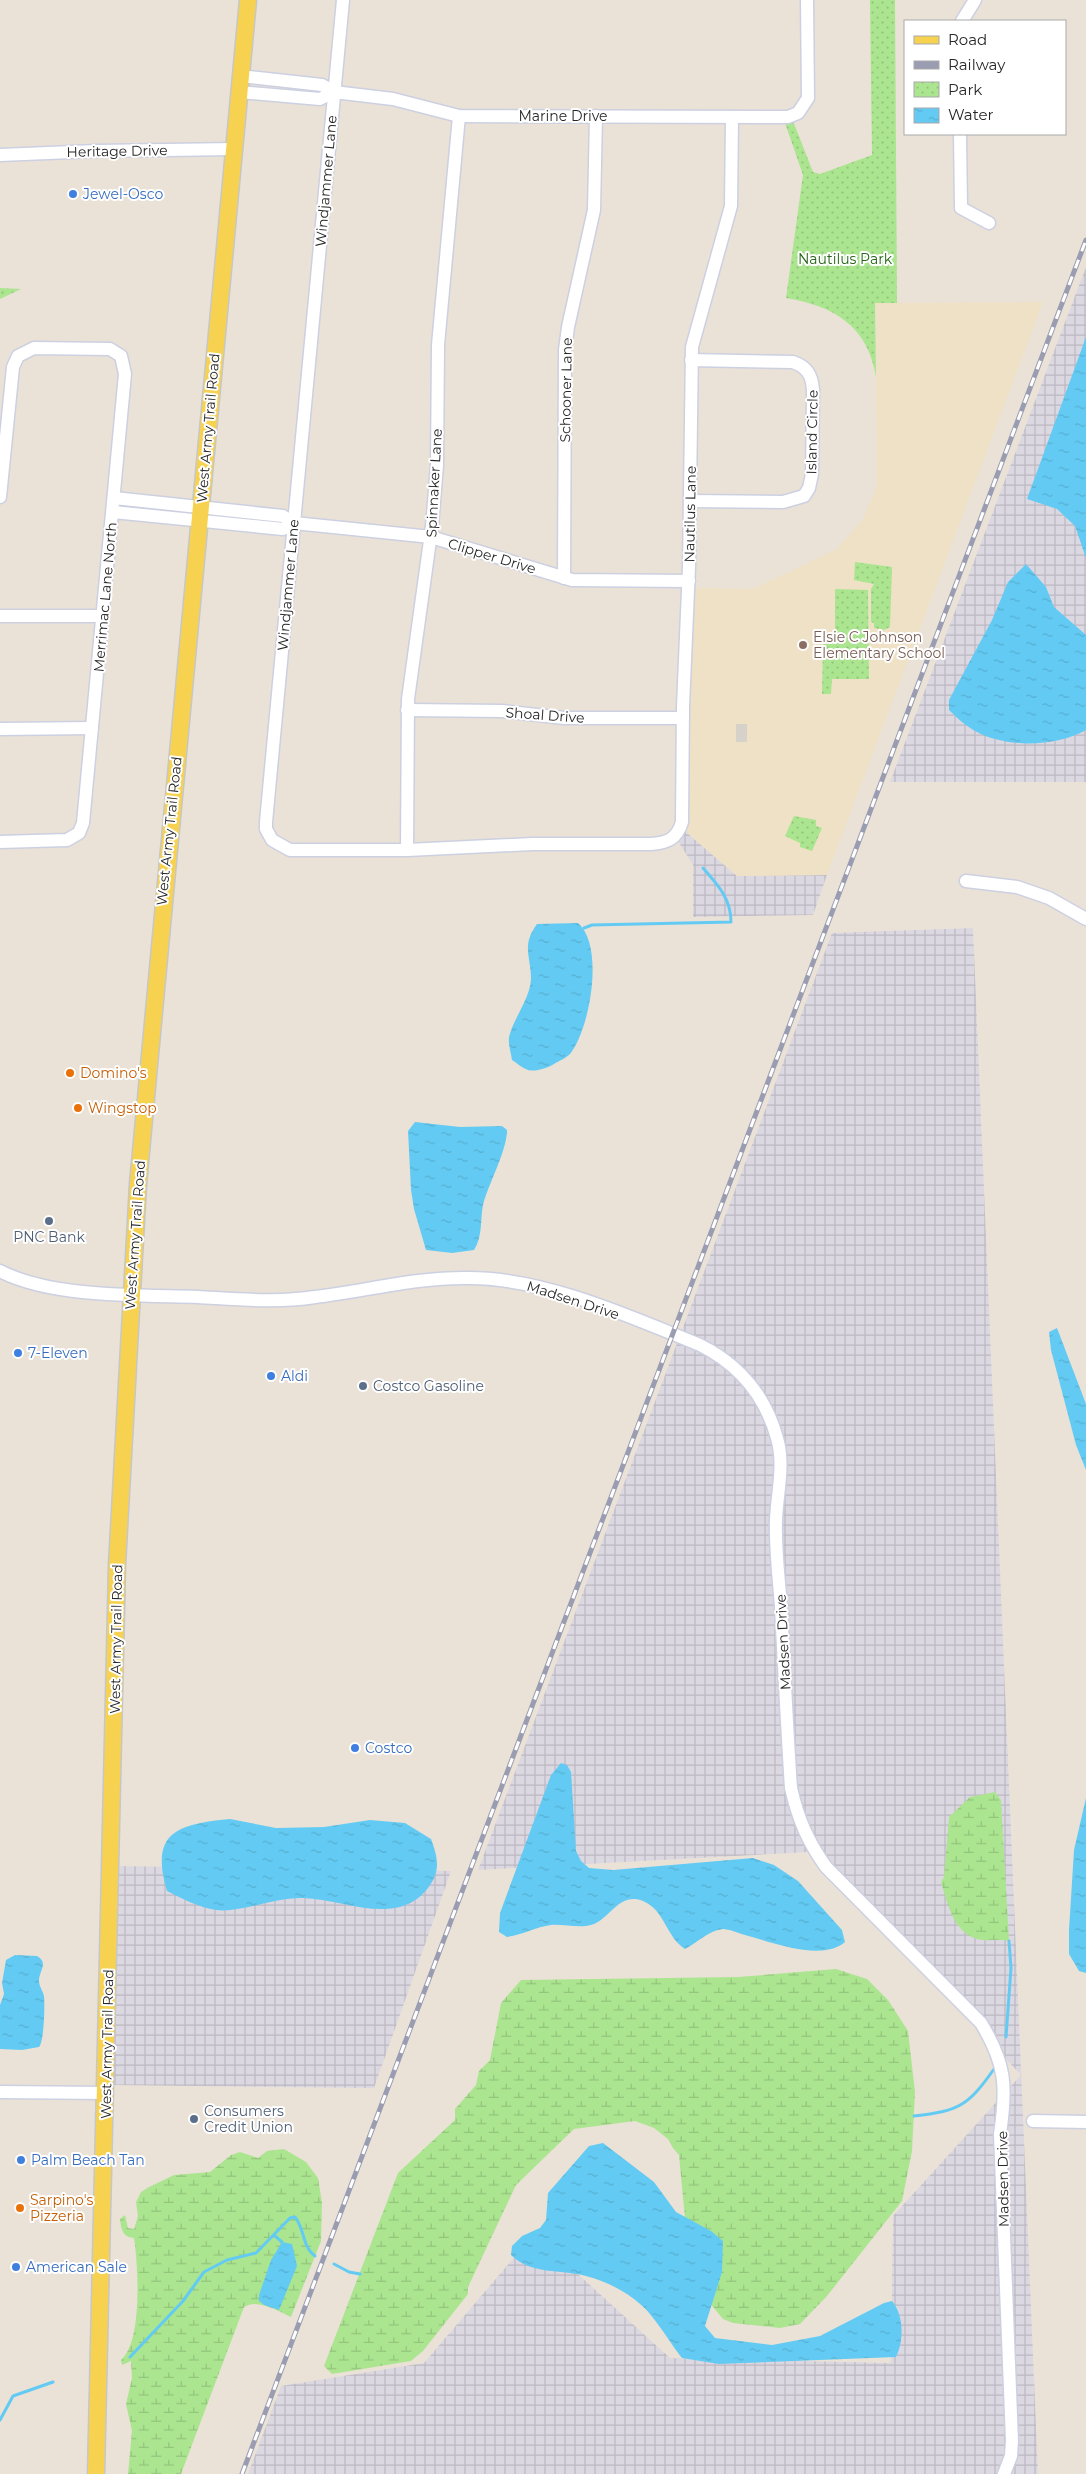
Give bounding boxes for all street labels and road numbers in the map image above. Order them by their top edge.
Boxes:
street label: Marine Drive [518,107,608,125]
street label: Windjammer Lane [311,114,341,248]
street label: Heritage Drive [66,141,168,161]
street label: Schooner Lane [556,337,576,443]
street label: West Army Trail Road [193,353,223,503]
street label: Island Circle [802,389,822,475]
street label: Spinnaker Lane [422,428,446,538]
street label: Nautilus Lane [680,466,700,562]
street label: Windjammer Lane [273,518,303,652]
street label: Merrimac Lane North [89,521,121,673]
street label: Clipper Drive [446,534,538,578]
street label: Shoal Drive [505,703,585,727]
street label: West Army Trail Road [152,756,186,906]
street label: West Army Trail Road [121,1160,149,1310]
street label: Madsen Drive [524,1277,622,1323]
street label: West Army Trail Road [106,1564,126,1714]
street label: Madsen Drive [771,1593,795,1691]
street label: West Army Trail Road [97,1969,117,2119]
street label: Madsen Drive [993,2131,1013,2227]

